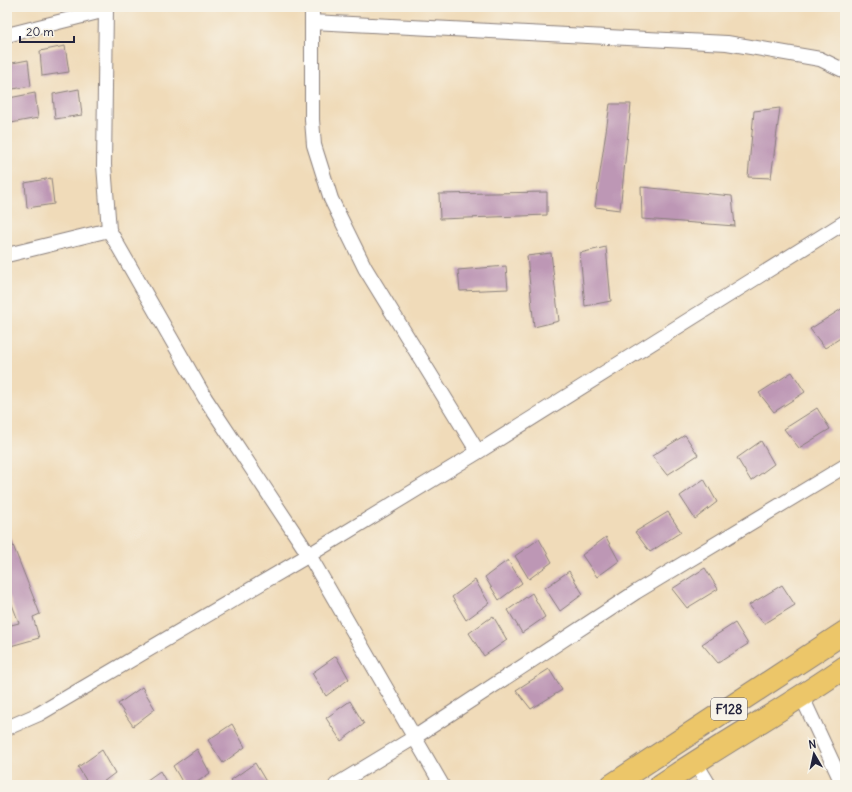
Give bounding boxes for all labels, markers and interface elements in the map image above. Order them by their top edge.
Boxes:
scale bar [20,18,74,44]
text: 20 m [26,24,54,39]
road number: F128 [711,698,747,720]
north arrow [794,734,834,774]
text: N [808,737,817,752]

